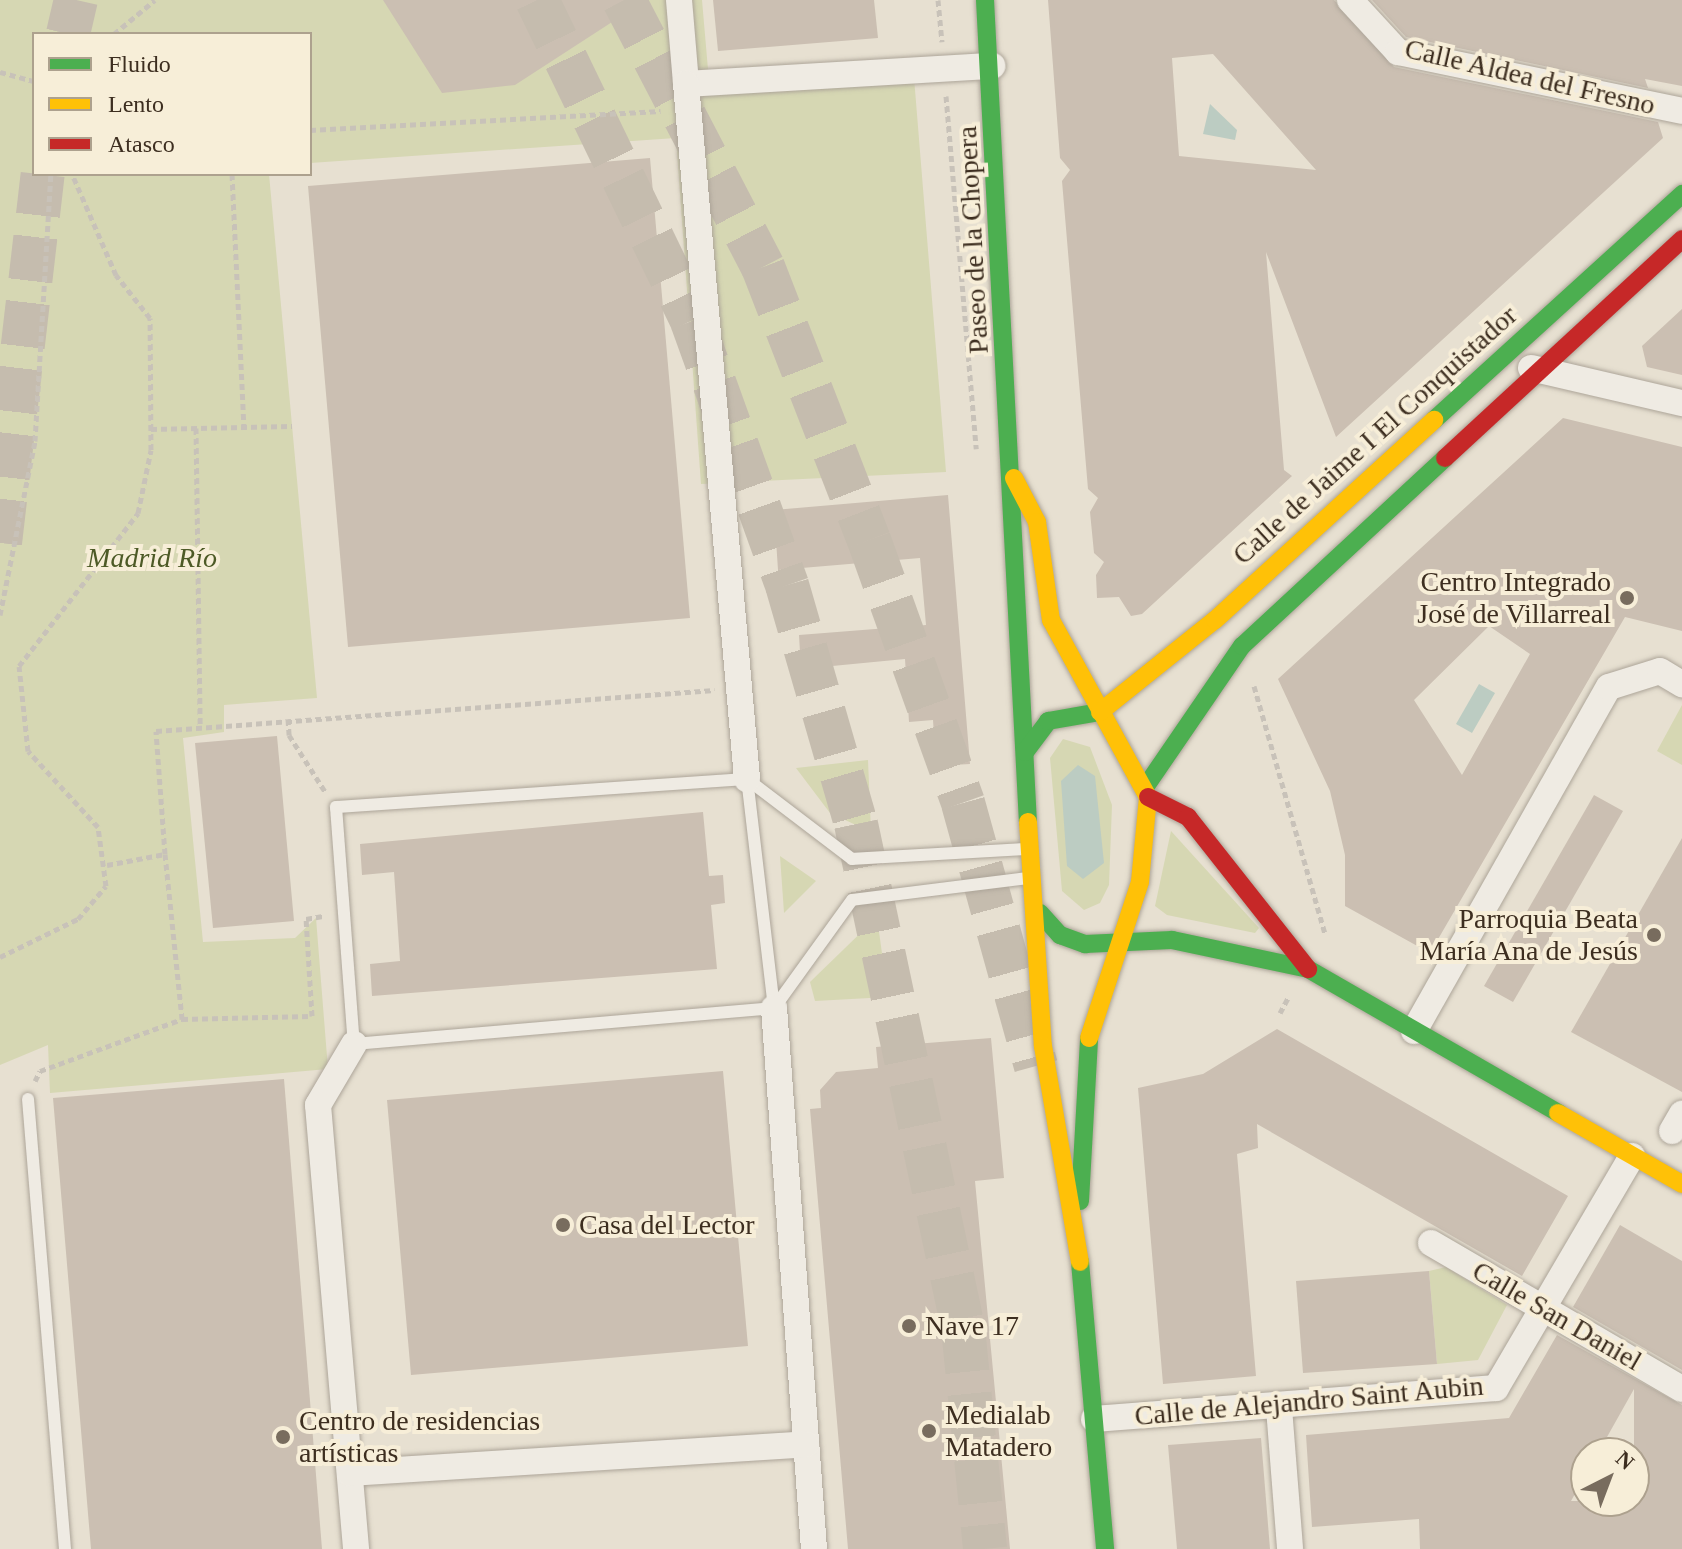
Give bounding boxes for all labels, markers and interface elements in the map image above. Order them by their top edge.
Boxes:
legend [32,32,312,176]
street label: Calle Aldea del Fresno [1401,32,1659,122]
text: Fluido [108,51,171,77]
text: Lento [108,91,164,117]
street label: Paseo de la Chopera [950,125,996,355]
text: Atasco [108,131,175,157]
street label: Calle de Jaime I El Conquistador [1226,298,1524,572]
park label: Madrid Río [87,541,217,575]
place label: Centro Integrado José de Villarreal [1417,565,1611,631]
marker: Centro Integrado José de Villarreal [1618,589,1636,607]
place label: Parroquia Beata María Ana de Jesús [1418,902,1638,968]
marker: Parroquia Beata María Ana de Jesús [1645,926,1663,944]
place label: Casa del Lector [579,1208,755,1242]
marker: Casa del Lector [554,1216,572,1234]
street label: Calle San Daniel [1466,1254,1648,1378]
place label: Nave 17 [925,1309,1019,1343]
marker: Nave 17 [900,1317,918,1335]
street label: Calle de Alejandro Saint Aubin [1132,1369,1486,1433]
place label: Medialab Matadero [945,1398,1052,1464]
place label: Centro de residencias artísticas [299,1404,540,1470]
marker: Medialab Matadero [920,1422,938,1440]
marker: Centro de residencias artísticas [274,1428,292,1446]
north arrow [1570,1437,1650,1517]
text: N [1611,1446,1639,1475]

